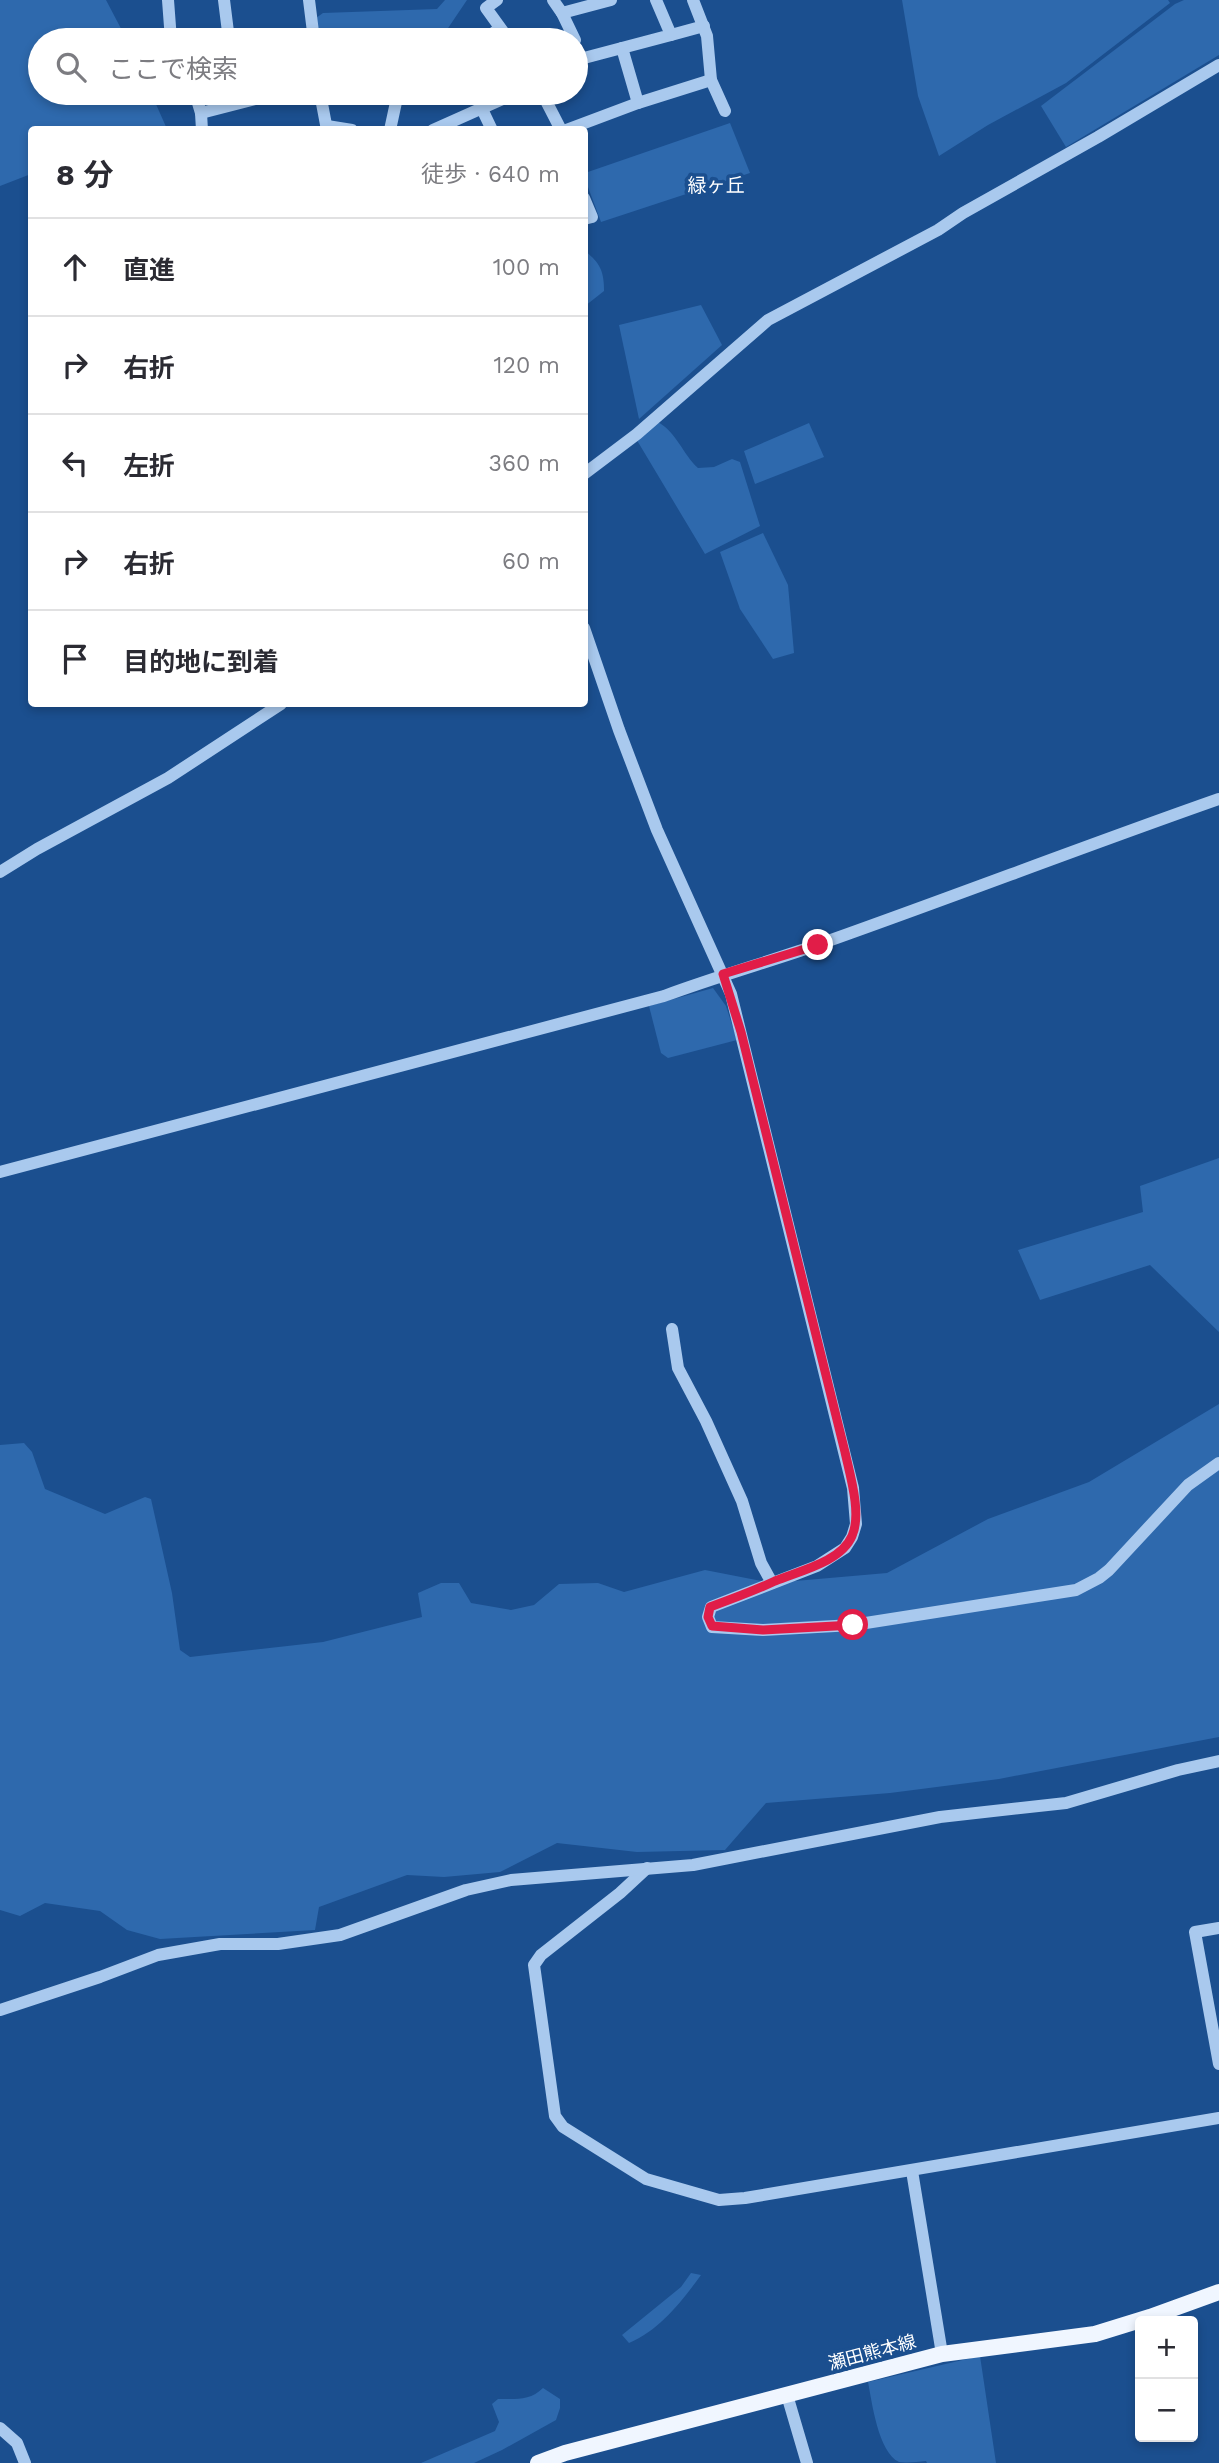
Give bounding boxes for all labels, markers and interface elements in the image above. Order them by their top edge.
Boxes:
search box [28,28,588,105]
icon: search [52,48,90,86]
text: ここで検索 [108,54,238,84]
text: 8 分 [56,157,113,192]
text: 徒歩 · 640 m [421,161,560,188]
district label: 緑ヶ丘 [687,174,745,197]
icon: ahead [56,248,94,286]
text: 100 m [493,254,560,281]
text: 直進 [123,255,175,285]
icon: right [56,346,94,384]
text: 120 m [494,352,560,379]
text: 右折 [123,353,175,383]
icon: left [56,444,94,482]
text: 360 m [489,450,560,477]
text: 左折 [123,451,175,481]
icon: right [56,542,94,580]
text: 60 m [502,548,560,575]
text: 右折 [123,549,175,579]
icon: arrive [56,640,94,678]
text: 目的地に到着 [123,647,279,677]
route end [802,929,833,960]
route start [837,1609,868,1640]
map controls [1135,2316,1198,2442]
button: + [1135,2316,1198,2379]
street label: 瀬田熊本線 [826,2330,918,2374]
button: − [1135,2379,1198,2442]

